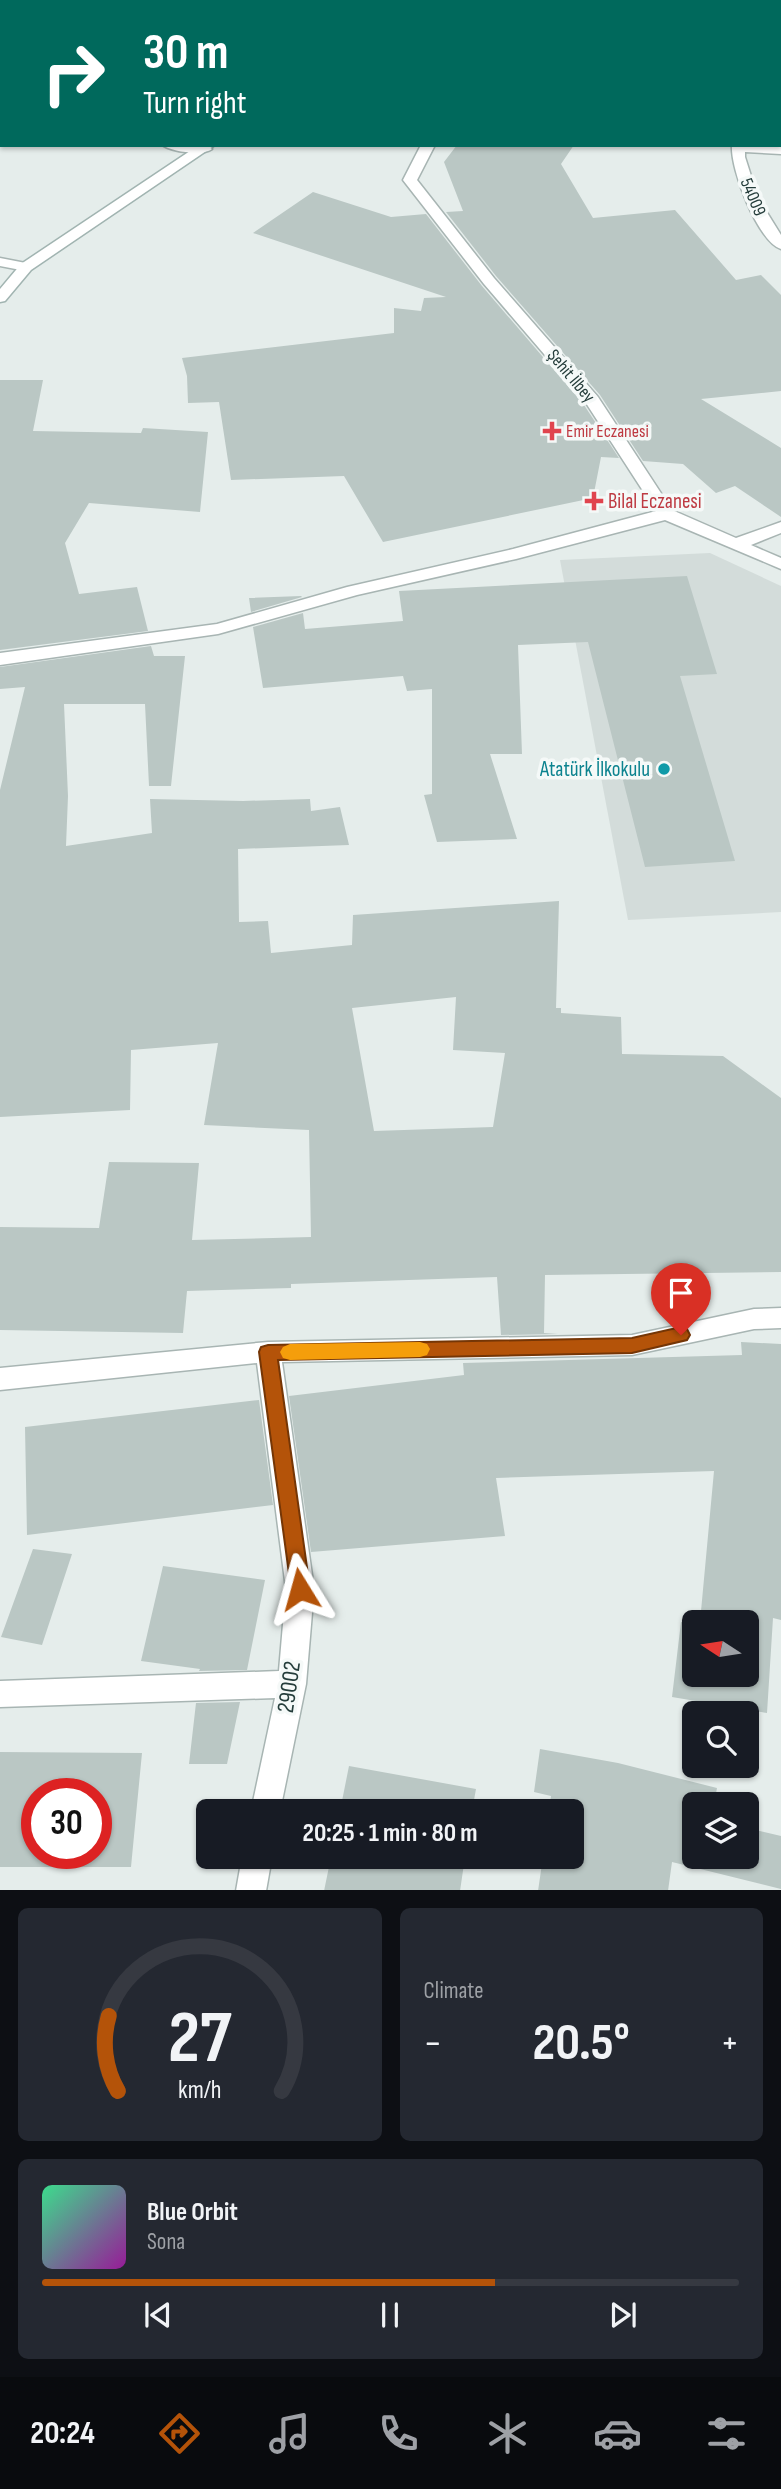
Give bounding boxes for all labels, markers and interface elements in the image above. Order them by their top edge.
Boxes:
text: 30 m [143,24,228,83]
icon: right [28,28,119,119]
text: Turn right [143,84,247,123]
street label: 54009 [736,175,770,219]
street label: Şehit İlbey [543,345,599,407]
place label: Emir Eczanesi [566,421,649,442]
marker: Emir Eczanesi [544,423,560,439]
place label: Bilal Eczanesi [608,489,702,514]
marker: Bilal Eczanesi [586,493,602,509]
place label: Atatürk İlkokulu [539,757,650,782]
marker: Atatürk İlkokulu [656,761,672,777]
pin [651,1263,711,1335]
icon: arrive [662,1274,700,1312]
position arrow [263,1552,337,1626]
north arrow [682,1610,760,1687]
map controls [682,1610,759,1869]
street label: 29002 [271,1659,307,1715]
button: search [682,1701,759,1778]
speed limit sign: 30 [21,1778,112,1869]
button: layers [682,1792,759,1869]
text: 20:25 · 1 min · 80 m [303,1818,477,1849]
text: Climate [424,1977,483,2005]
text: 27 [168,1995,232,2083]
text: 20.5° [533,2012,630,2075]
text: − [424,2021,442,2066]
text: + [720,2021,739,2066]
text: km/h [178,2074,221,2105]
text: Blue Orbit [147,2197,238,2228]
text: Sona [147,2228,185,2256]
icon: previous [139,2296,177,2334]
icon: pause [371,2296,409,2334]
icon: next [604,2296,642,2334]
icon: directions [155,2409,204,2458]
icon: music [265,2409,314,2458]
icon: phone [374,2409,423,2458]
icon: climate [483,2409,532,2458]
icon: car [593,2409,642,2458]
icon: filters [702,2409,751,2458]
text: 20:24 [30,2414,95,2453]

